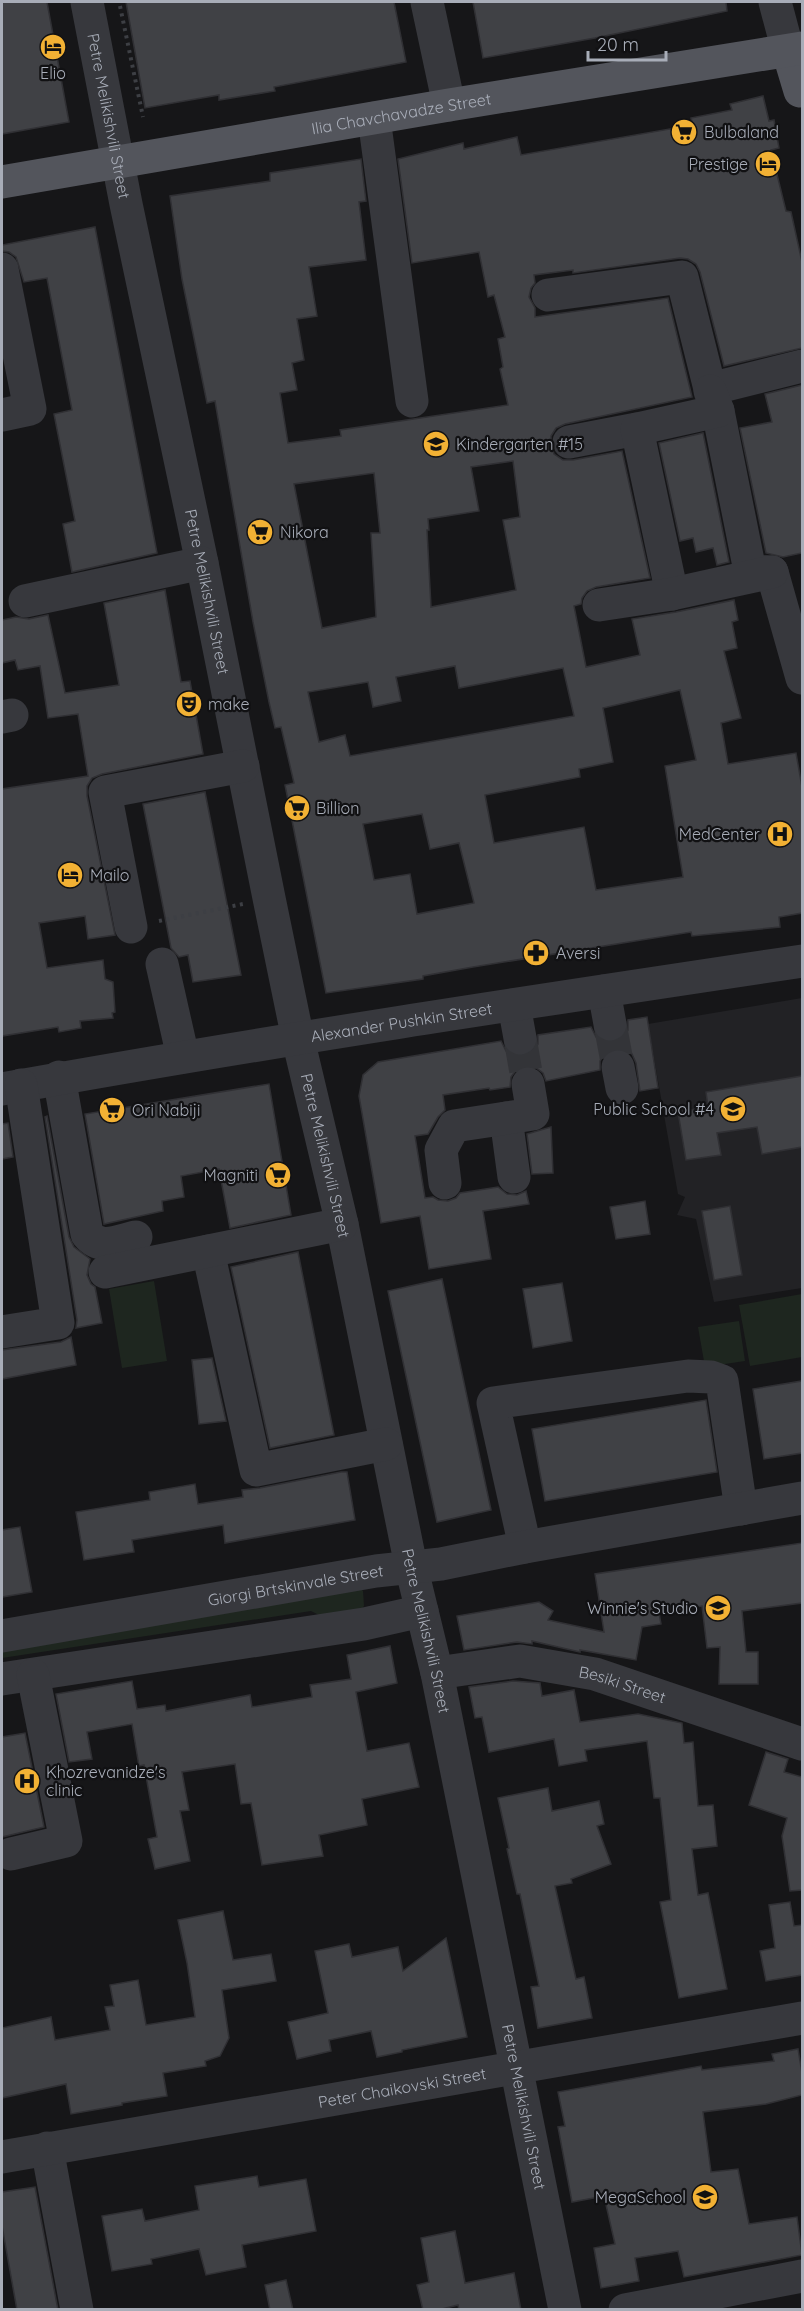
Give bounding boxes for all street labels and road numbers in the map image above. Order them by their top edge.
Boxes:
street label: Petre Melikishvili Street [83,31,135,200]
street label: Ilia Chavchavadze Street [310,88,493,139]
street label: Petre Melikishvili Street [181,507,234,676]
street label: Alexander Pushkin Street [309,998,494,1046]
street label: Petre Melikishvili Street [297,1071,355,1239]
street label: Petre Melikishvili Street [398,1547,455,1715]
street label: Giorgi Brtskinvale Street [206,1560,384,1610]
street label: Besiki Street [577,1661,669,1707]
street label: Petre Melikishvili Street [498,2022,551,2191]
street label: Peter Chaikovski Street [317,2063,487,2112]

